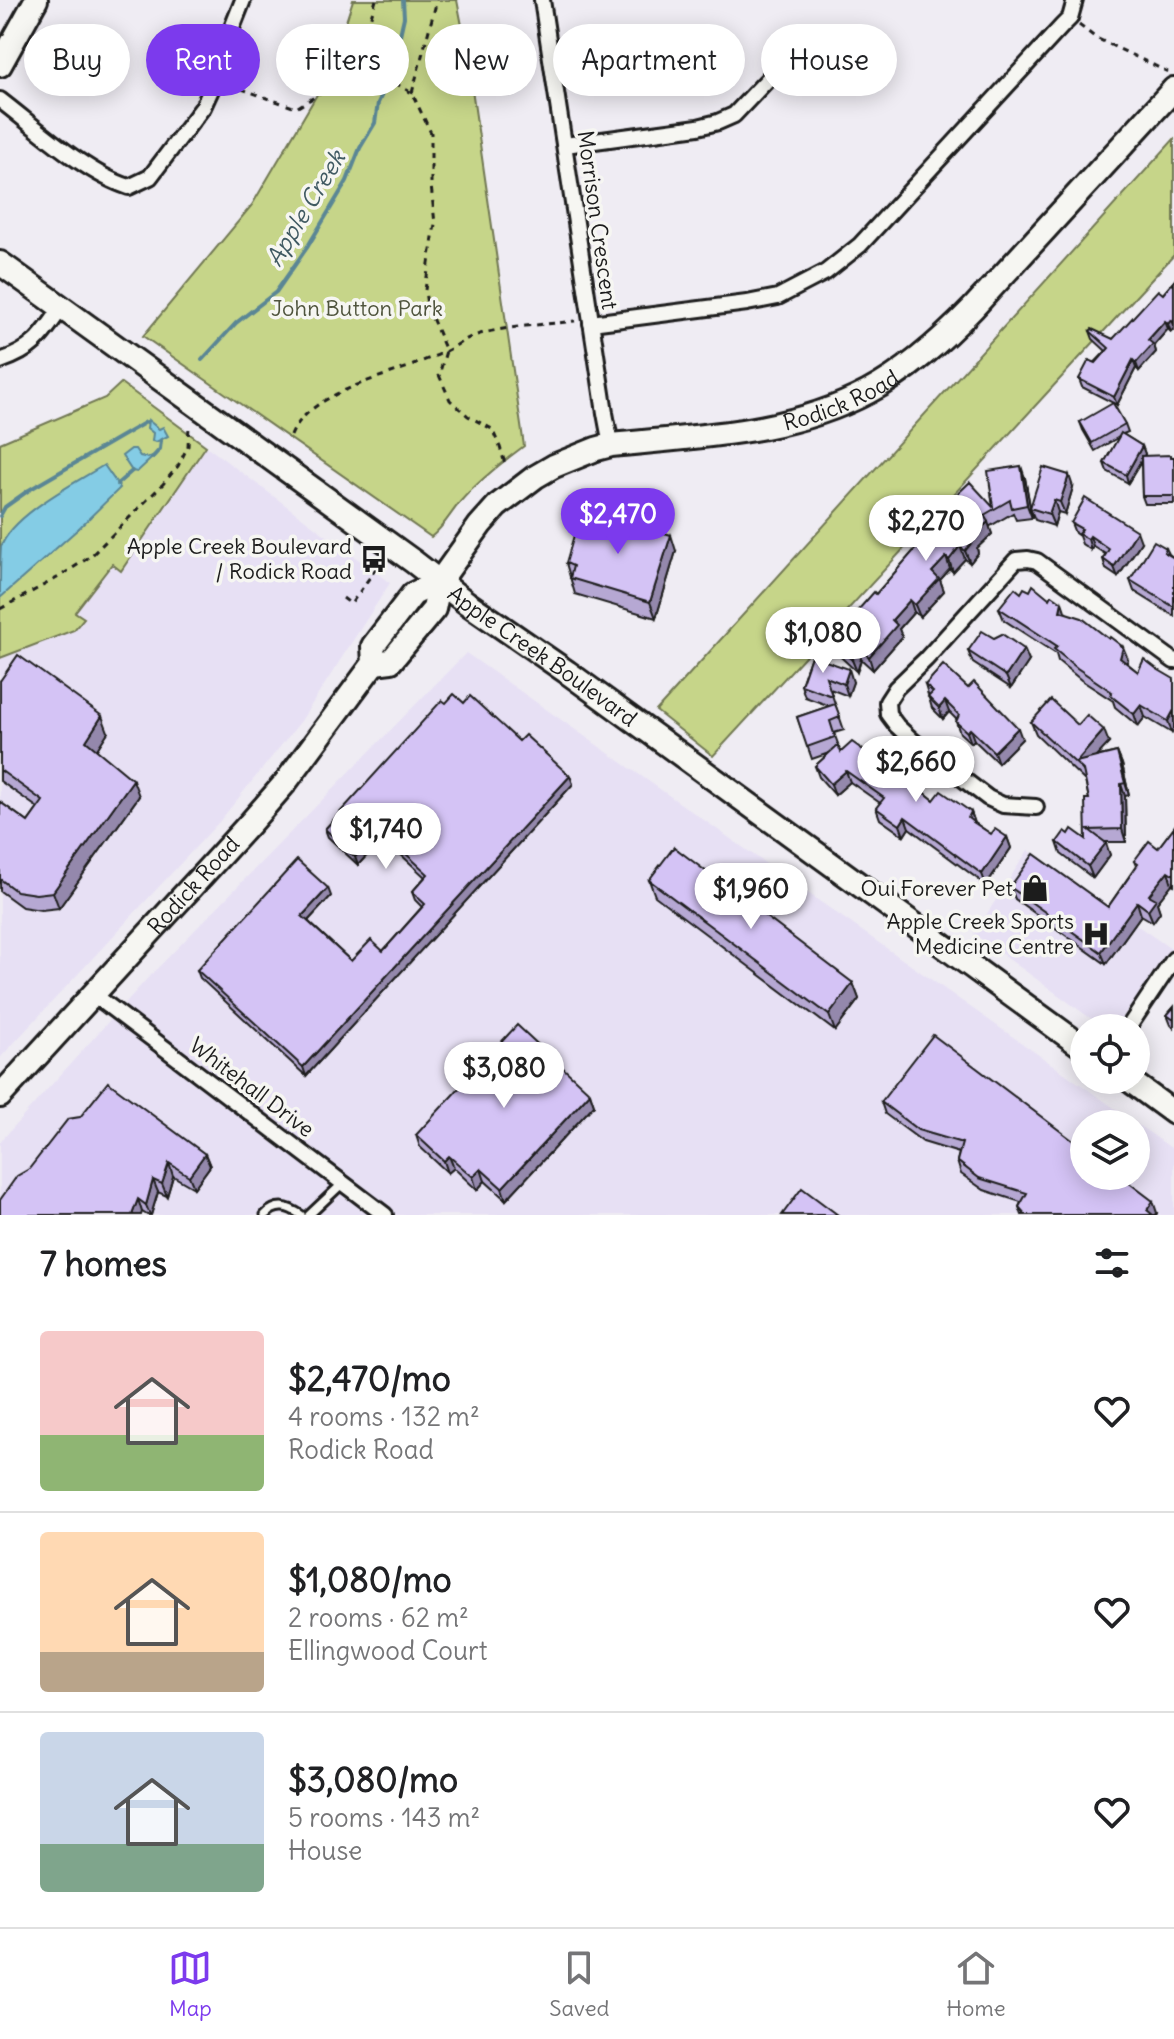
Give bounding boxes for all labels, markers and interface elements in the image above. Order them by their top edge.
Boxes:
chip: Buy [24,24,130,96]
chip: Rent [146,24,260,96]
chip: Filters [276,24,409,96]
chip: New [425,24,537,96]
chip: Apartment [553,24,745,96]
chip: House [761,24,897,96]
street label: Morrison Crescent [572,129,624,311]
water label: Apple Creek [259,143,352,271]
park label: John Button Park [271,294,443,322]
street label: Rodick Road [780,363,904,437]
pin: $2,470 [553,488,683,556]
pin: $2,270 [861,495,991,563]
text: $2,470 [579,497,657,530]
text: $2,270 [887,504,965,537]
place label: Apple Creek Boulevard / Rodick Road [127,532,352,585]
bus stop icon: Apple Creek Boulevard / Rodick Road [359,544,389,574]
street label: Apple Creek Boulevard [442,579,643,732]
pin: $1,080 [758,607,888,675]
text: $1,080 [784,616,862,649]
pin: $2,660 [851,736,981,804]
text: $2,660 [875,745,957,778]
pin: $1,740 [321,803,451,871]
text: $1,740 [349,812,423,845]
street label: Rodick Road [141,830,245,940]
pin: $1,960 [686,863,816,931]
text: $1,960 [713,872,789,905]
shop icon: Oui Forever Pet [1020,873,1050,903]
place label: Oui Forever Pet [861,874,1013,902]
place label: Apple Creek Sports Medicine Centre [886,907,1074,960]
hospital icon: Apple Creek Sports Medicine Centre [1081,919,1111,949]
map controls [1070,1014,1150,1190]
button: locate [1070,1014,1150,1094]
street label: Whitehall Drive [184,1031,320,1143]
pin: $3,080 [439,1042,569,1110]
text: $3,080 [462,1051,546,1084]
button: layers [1070,1110,1150,1190]
icon: filters [1090,1241,1134,1285]
text: 7 homes [40,1242,167,1285]
text: $2,470/mo [288,1357,451,1400]
icon: home [104,1363,200,1459]
icon: heart [1090,1389,1134,1433]
text: 4 rooms · 132 m² [288,1400,480,1433]
text: Rodick Road [288,1433,434,1466]
text: $1,080/mo [288,1558,452,1601]
icon: home [104,1564,200,1660]
icon: heart [1090,1590,1134,1634]
text: 2 rooms · 62 m² [288,1601,469,1634]
text: Ellingwood Court [288,1634,487,1667]
text: $3,080/mo [288,1758,458,1801]
icon: home [104,1764,200,1860]
icon: heart [1090,1790,1134,1834]
text: 5 rooms · 143 m² [288,1801,480,1834]
text: House [288,1834,362,1867]
tab: Map [168,1946,212,2022]
tab: Saved [549,1946,609,2022]
tab: Home [946,1946,1006,2022]

